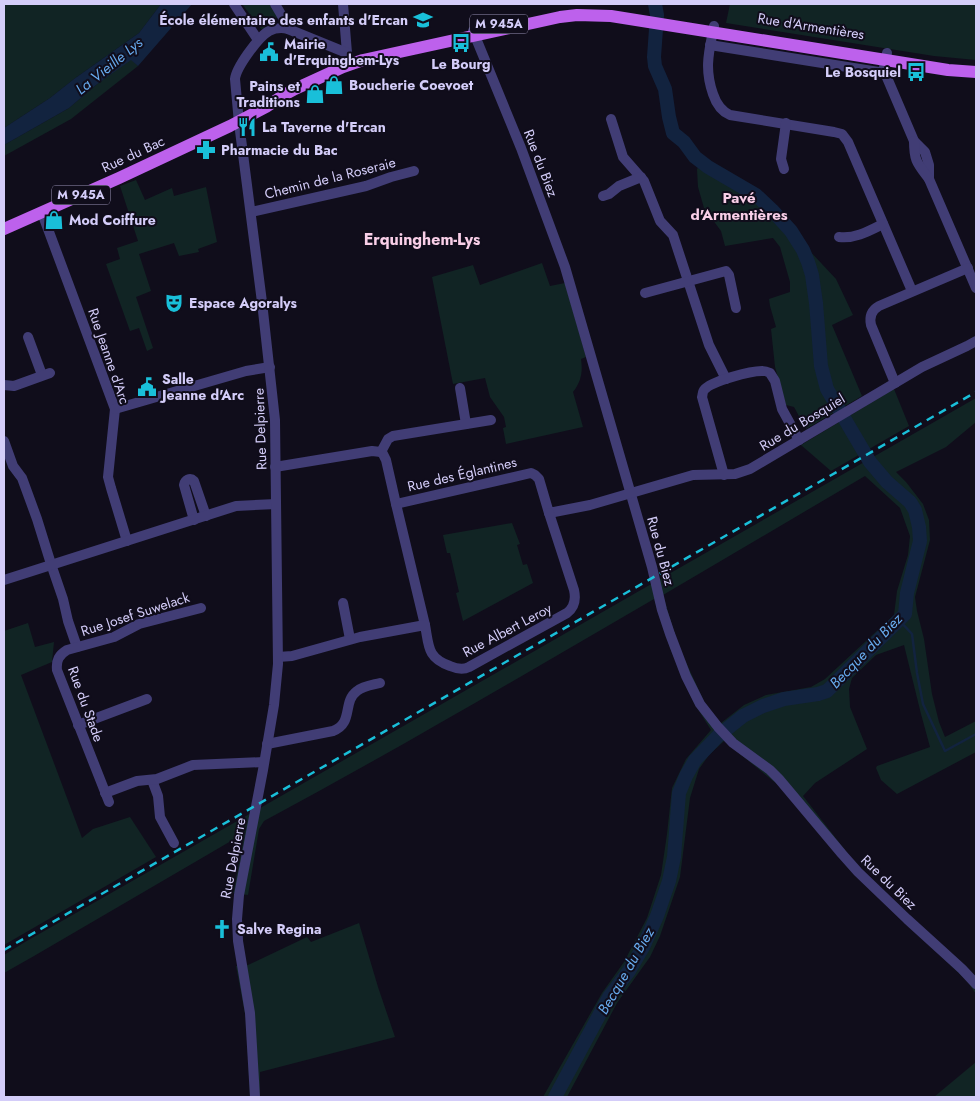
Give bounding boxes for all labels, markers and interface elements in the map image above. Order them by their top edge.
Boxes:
street label: Rue d'Armentières [756,8,866,44]
school or university icon: École élémentaire des enfants d'Ercan [412,9,434,31]
place label: École élémentaire des enfants d'Ercan [159,10,408,30]
road number: M 945A [470,14,528,34]
water label: La Vieille Lys [71,32,147,100]
bus stop icon: Le Bourg [450,32,472,54]
place label: Mairie d'Erquinghem-Lys [284,34,400,70]
public building icon: Mairie d'Erquinghem-Lys [258,41,280,63]
place label: Le Bourg [431,54,491,74]
bus stop icon: Le Bosquiel [905,61,927,83]
place label: Le Bosquiel [825,62,901,82]
shop icon: Boucherie Coevoet [323,74,345,96]
place label: Boucherie Coevoet [349,75,474,95]
place label: Pains et Traditions [236,76,301,112]
shop icon: Pains et Traditions [304,83,326,105]
restaurant icon: La Taverne d'Ercan [236,116,258,138]
place label: La Taverne d'Ercan [262,117,386,137]
street label: Rue du Biez [519,126,563,200]
street label: Rue du Bac [98,131,168,177]
pharmacy icon: Pharmacie du Bac [195,139,217,161]
place label: Pharmacie du Bac [221,140,338,160]
street label: Chemin de la Roseraie [262,152,398,204]
road number: M 945A [52,186,110,204]
district label: Pavé d'Armentières [690,187,788,226]
shop icon: Mod Coiffure [43,209,65,231]
place label: Mod Coiffure [69,210,156,230]
district label: Erquinghem-Lys [364,228,480,251]
theatre icon: Espace Agoralys [163,292,185,314]
place label: Espace Agoralys [189,293,298,313]
street label: Rue Jeanne d'Arc [83,305,135,407]
place label: Salle Jeanne d'Arc [159,369,244,405]
public building icon: Salle Jeanne d'Arc [136,376,158,398]
street label: Rue Delpierre [249,388,271,470]
street label: Rue du Bosquiel [755,389,849,455]
street label: Rue des Églantines [405,452,519,496]
street label: Rue du Biez [642,514,680,588]
street label: Rue Josef Suwelack [78,587,193,641]
street label: Rue Albert Leroy [459,598,556,662]
water label: Becque du Biez [824,608,908,693]
street label: Rue du Stade [63,663,109,745]
street label: Rue Delpierre [215,816,251,900]
street label: Rue du Biez [857,850,922,914]
church icon: Salve Regina [211,918,233,940]
place label: Salve Regina [237,919,322,939]
water label: Becque du Biez [592,922,660,1018]

